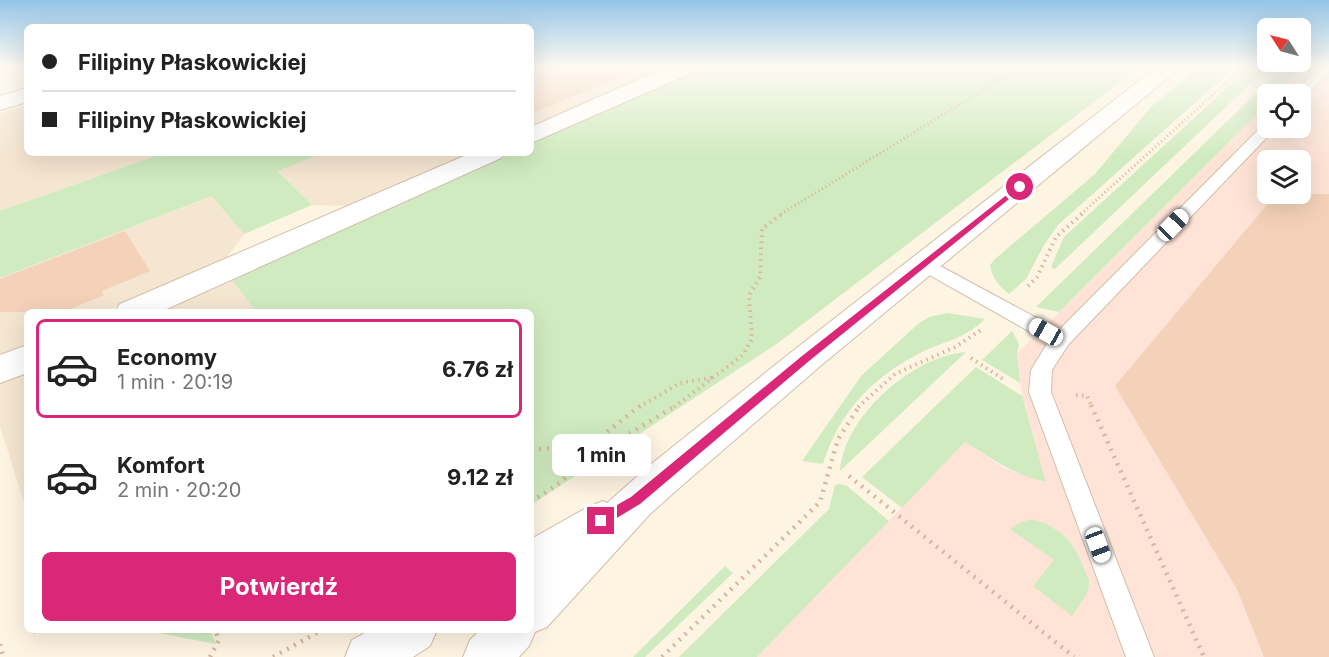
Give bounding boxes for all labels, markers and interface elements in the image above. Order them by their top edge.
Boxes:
north arrow [1257,18,1311,72]
map controls [1257,18,1311,204]
text: Filipiny Płaskowickiej [78,49,307,75]
button: locate [1257,84,1311,138]
text: Filipiny Płaskowickiej [78,107,307,133]
button: layers [1257,150,1311,204]
route start [1006,173,1033,200]
car [1154,206,1192,244]
car [1026,315,1066,349]
icon: car [45,342,99,396]
text: Economy [117,344,217,370]
text: 6.76 zł [442,356,513,382]
text: 1 min · 20:19 [117,370,233,394]
callout: 1 min [552,434,650,476]
text: 1 min [577,443,626,467]
icon: car [45,450,99,504]
text: Komfort [117,452,205,478]
text: 9.12 zł [447,464,513,490]
text: 2 min · 20:20 [117,478,241,502]
route end [587,507,614,534]
car [1083,525,1113,565]
button: Potwierdź [42,552,516,621]

